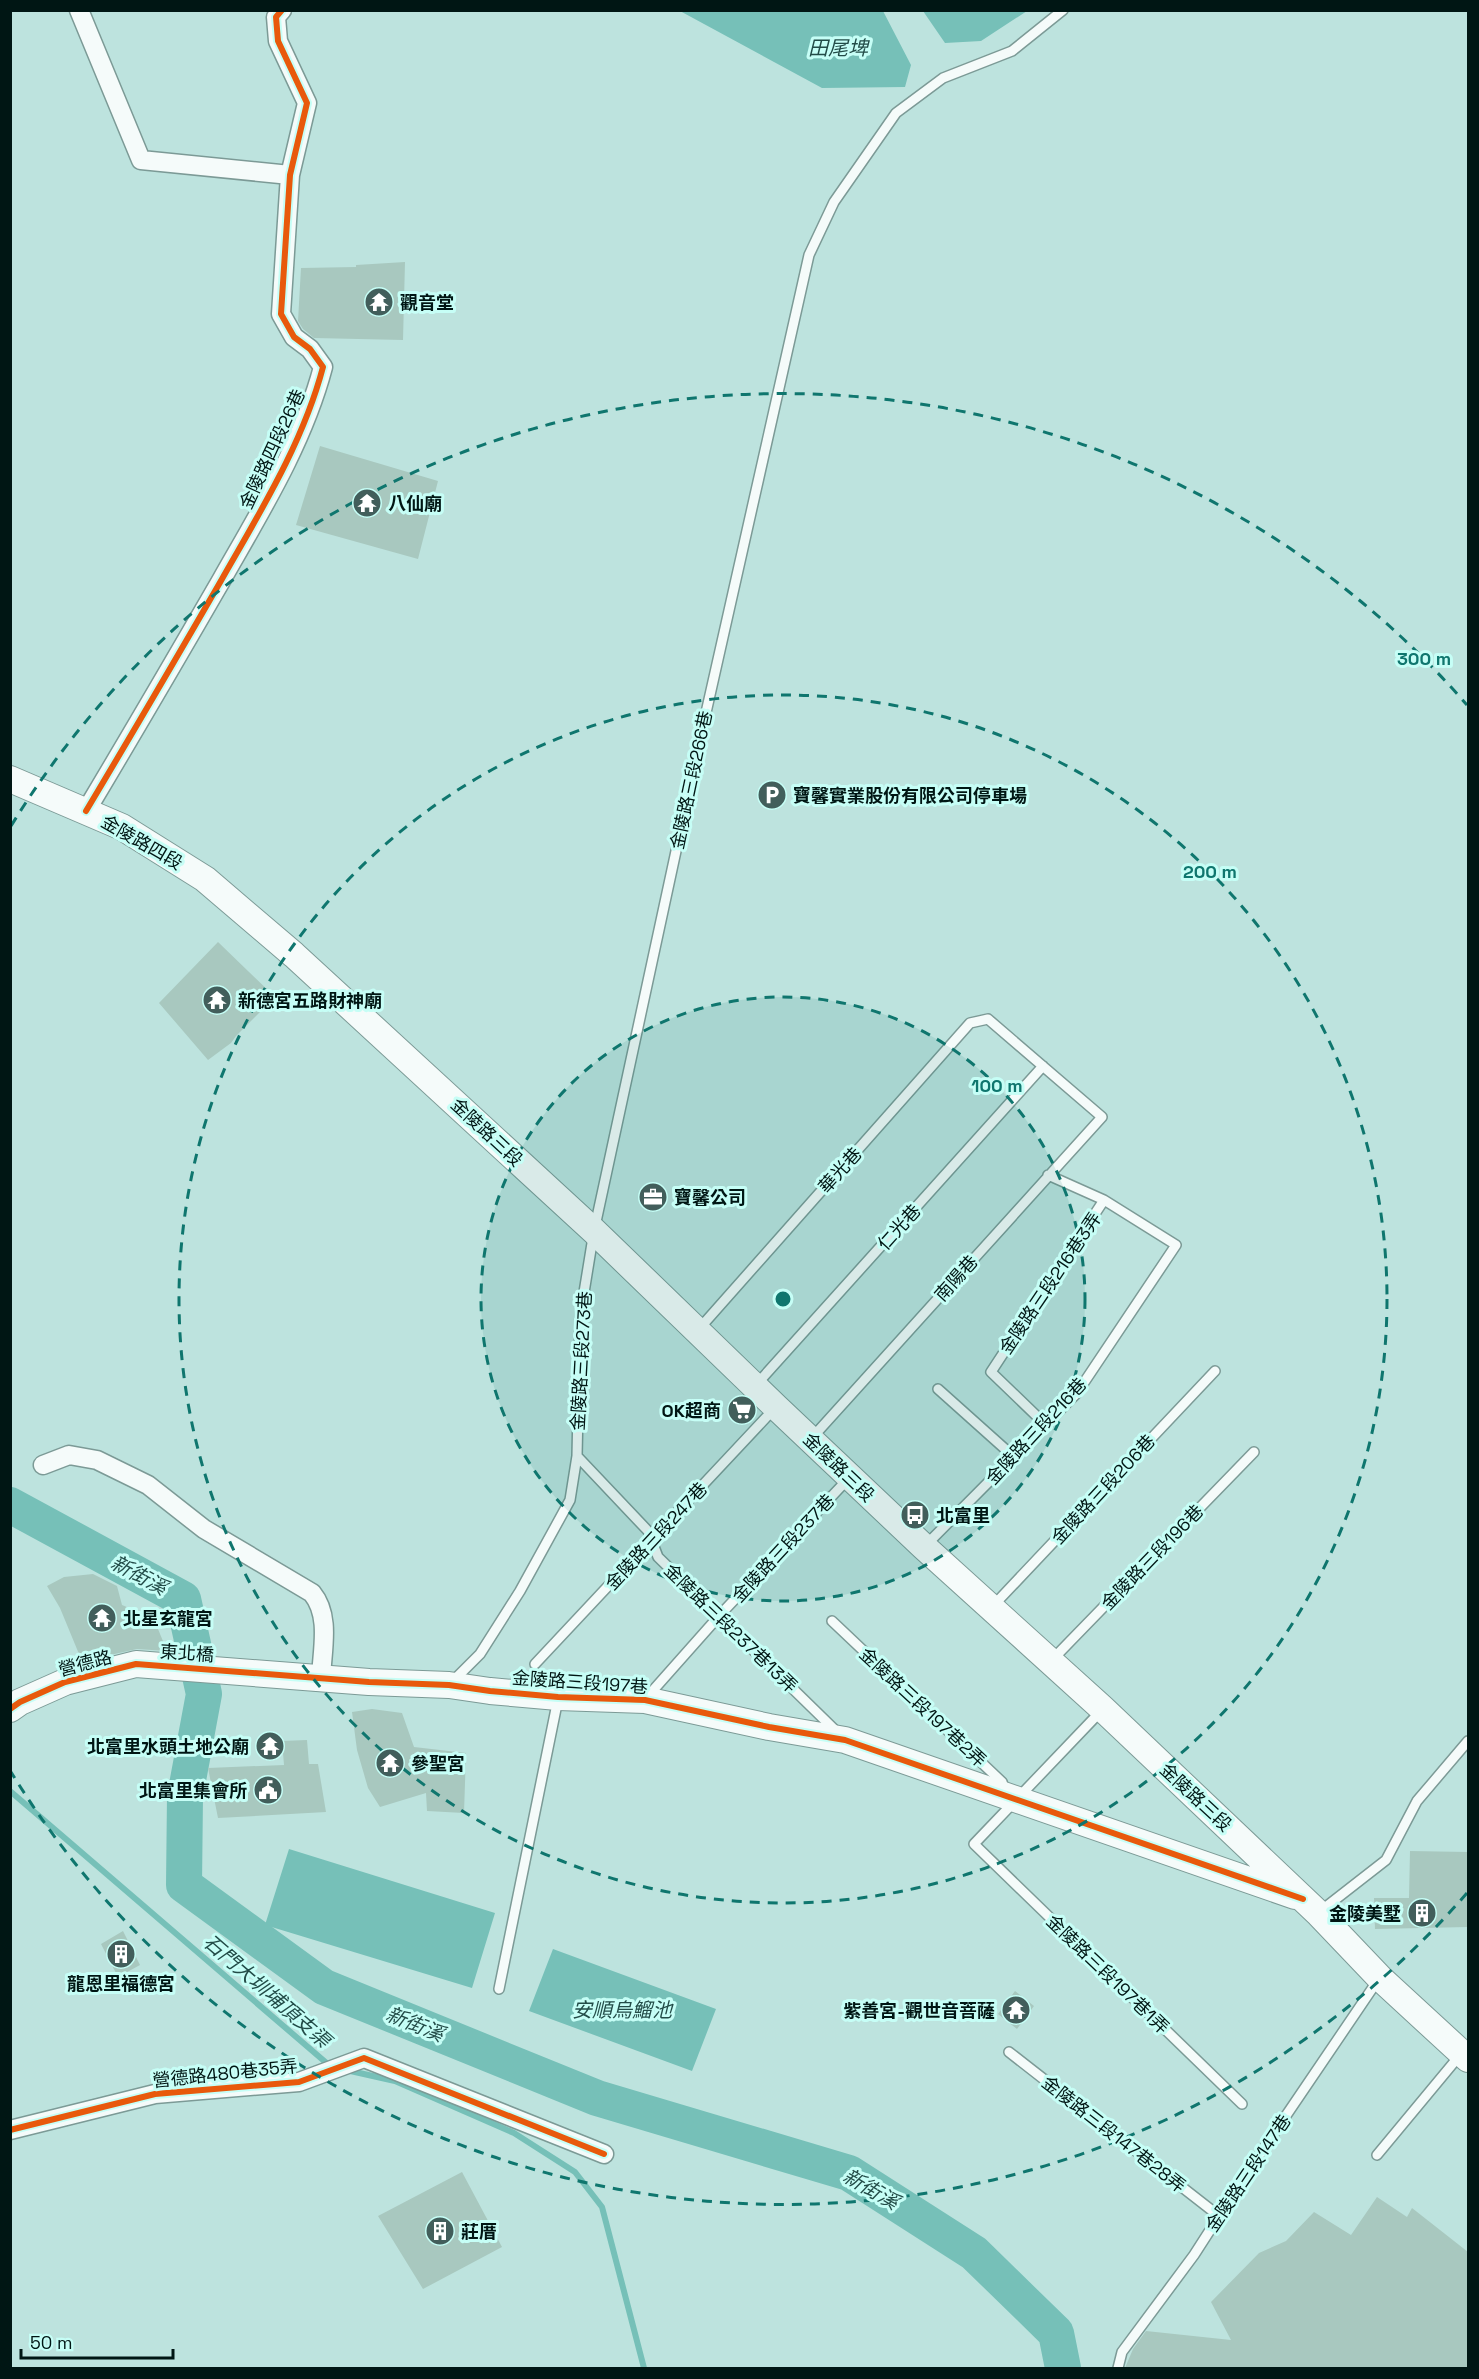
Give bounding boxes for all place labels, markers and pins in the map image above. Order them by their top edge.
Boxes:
temple icon: 觀音堂 [363,286,395,318]
place label: 觀音堂 [400,291,454,314]
temple icon: 八仙廟 [351,487,383,519]
place label: 八仙廟 [388,492,442,515]
parking icon: 寶馨實業股份有限公司停車場 [756,779,788,811]
place label: 寶馨實業股份有限公司停車場 [793,784,1027,807]
temple icon: 新德宮五路財神廟 [201,984,233,1016]
place label: 新德宮五路財神廟 [238,989,382,1012]
office icon: 寶馨公司 [637,1181,669,1213]
place label: 寶馨公司 [674,1186,746,1209]
centre of rings [773,1289,793,1309]
supermarket icon: OK超商 [726,1394,758,1426]
place label: OK超商 [662,1399,721,1422]
bus stop icon: 北富里 [899,1499,931,1531]
place label: 北富里 [936,1504,990,1527]
temple icon: 北星玄龍宮 [86,1602,118,1634]
place label: 北星玄龍宮 [123,1607,213,1630]
temple icon: 北富里水頭土地公廟 [254,1730,286,1762]
place label: 北富里水頭土地公廟 [87,1735,249,1758]
temple icon: 參聖宮 [374,1747,406,1779]
place label: 參聖宮 [411,1752,465,1775]
public building icon: 北富里集會所 [252,1774,284,1806]
place label: 北富里集會所 [139,1779,247,1802]
building icon: 金陵美墅 [1406,1897,1438,1929]
place label: 金陵美墅 [1329,1902,1401,1925]
building icon: 龍恩里福德宮 [105,1938,137,1970]
place label: 龍恩里福德宮 [67,1972,175,1995]
temple icon: 紫善宮-觀世音菩薩 [1000,1994,1032,2026]
place label: 紫善宮-觀世音菩薩 [843,1999,995,2022]
building icon: 莊厝 [424,2215,456,2247]
place label: 莊厝 [461,2220,497,2243]

